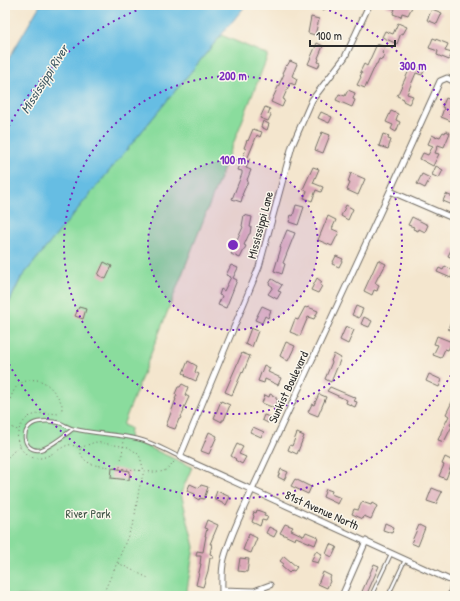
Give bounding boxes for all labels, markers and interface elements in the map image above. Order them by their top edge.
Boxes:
scale bar [310,22,395,48]
text: 100 m [316,27,342,44]
water label: Mississippi River [16,40,74,117]
text: 300 m [399,57,427,74]
text: 200 m [219,67,247,84]
text: 100 m [220,151,246,168]
street label: Mississippi Lane [243,189,277,260]
centre of rings [226,238,240,252]
street label: Sunkist Boulevard [264,348,312,426]
street label: 81st Avenue North [282,486,362,534]
park label: River Park [65,505,111,522]

